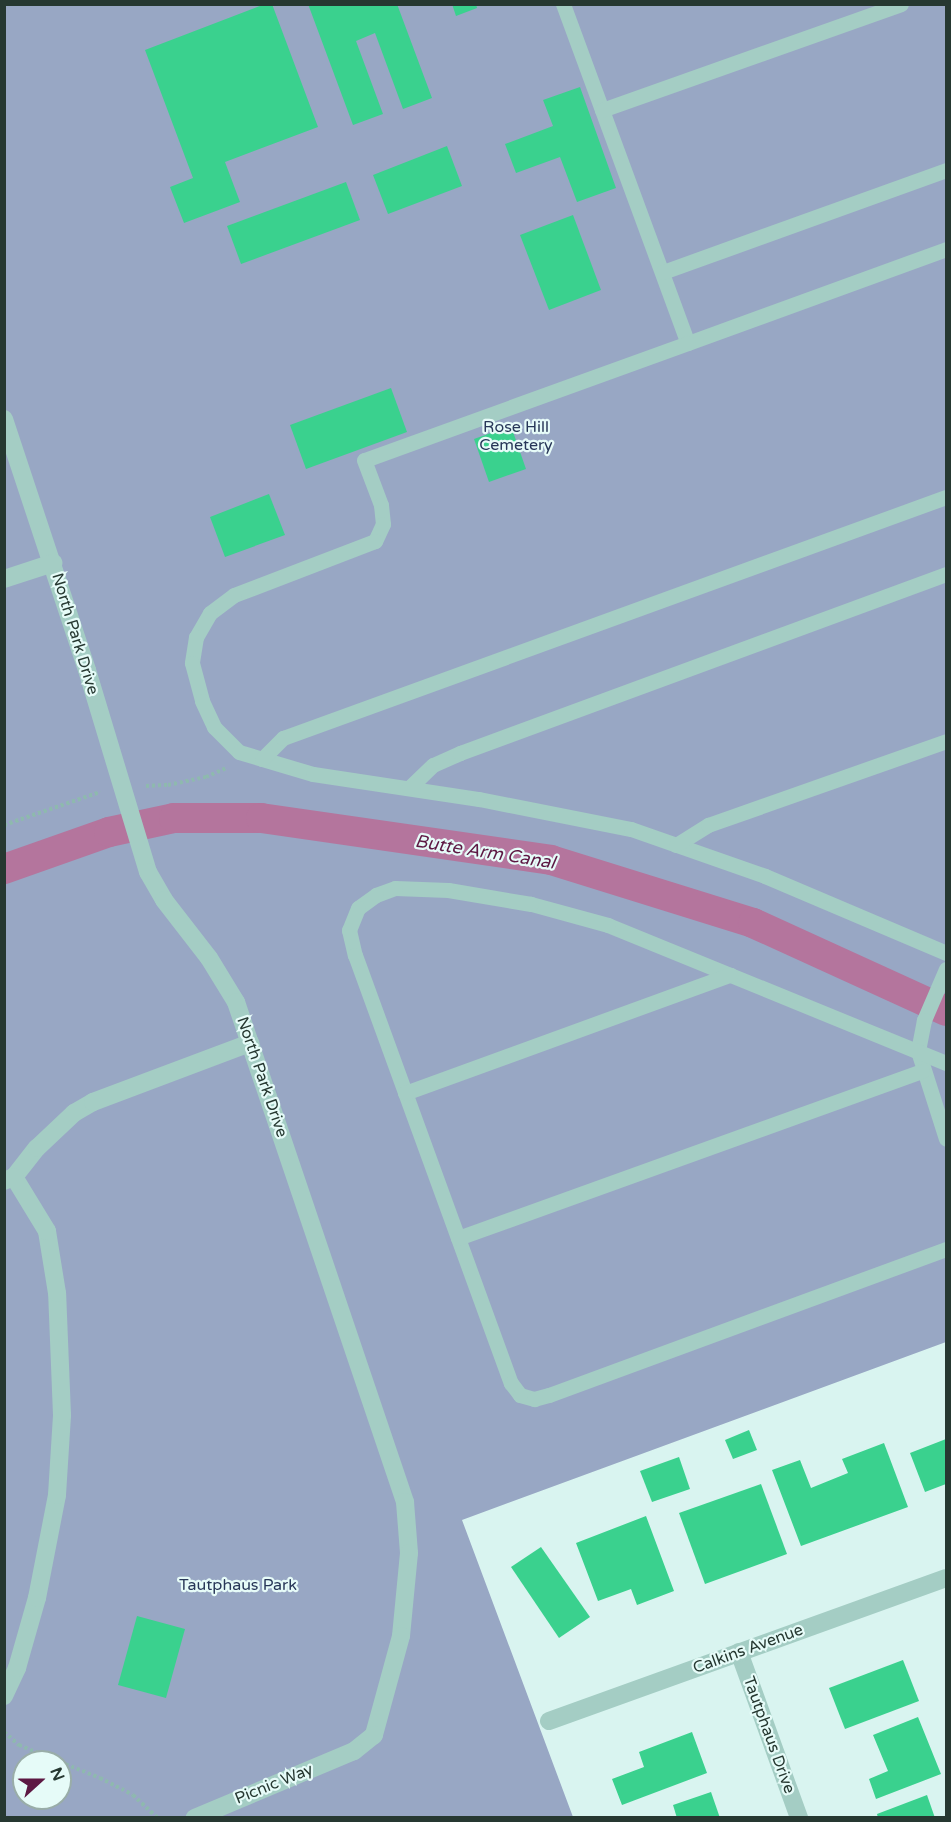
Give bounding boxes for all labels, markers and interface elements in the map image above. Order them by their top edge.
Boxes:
park label: Rose Hill Cemetery [479,417,553,455]
street label: North Park Drive [47,571,103,697]
water label: Butte Arm Canal [413,830,557,874]
street label: North Park Drive [232,1014,292,1140]
park label: Tautphaus Park [179,1575,297,1595]
street label: Calkins Avenue [690,1620,806,1678]
street label: Tautphaus Drive [739,1674,799,1796]
north arrow [12,1750,72,1810]
street label: Picnic Way [232,1760,316,1808]
text: N [45,1765,69,1784]

